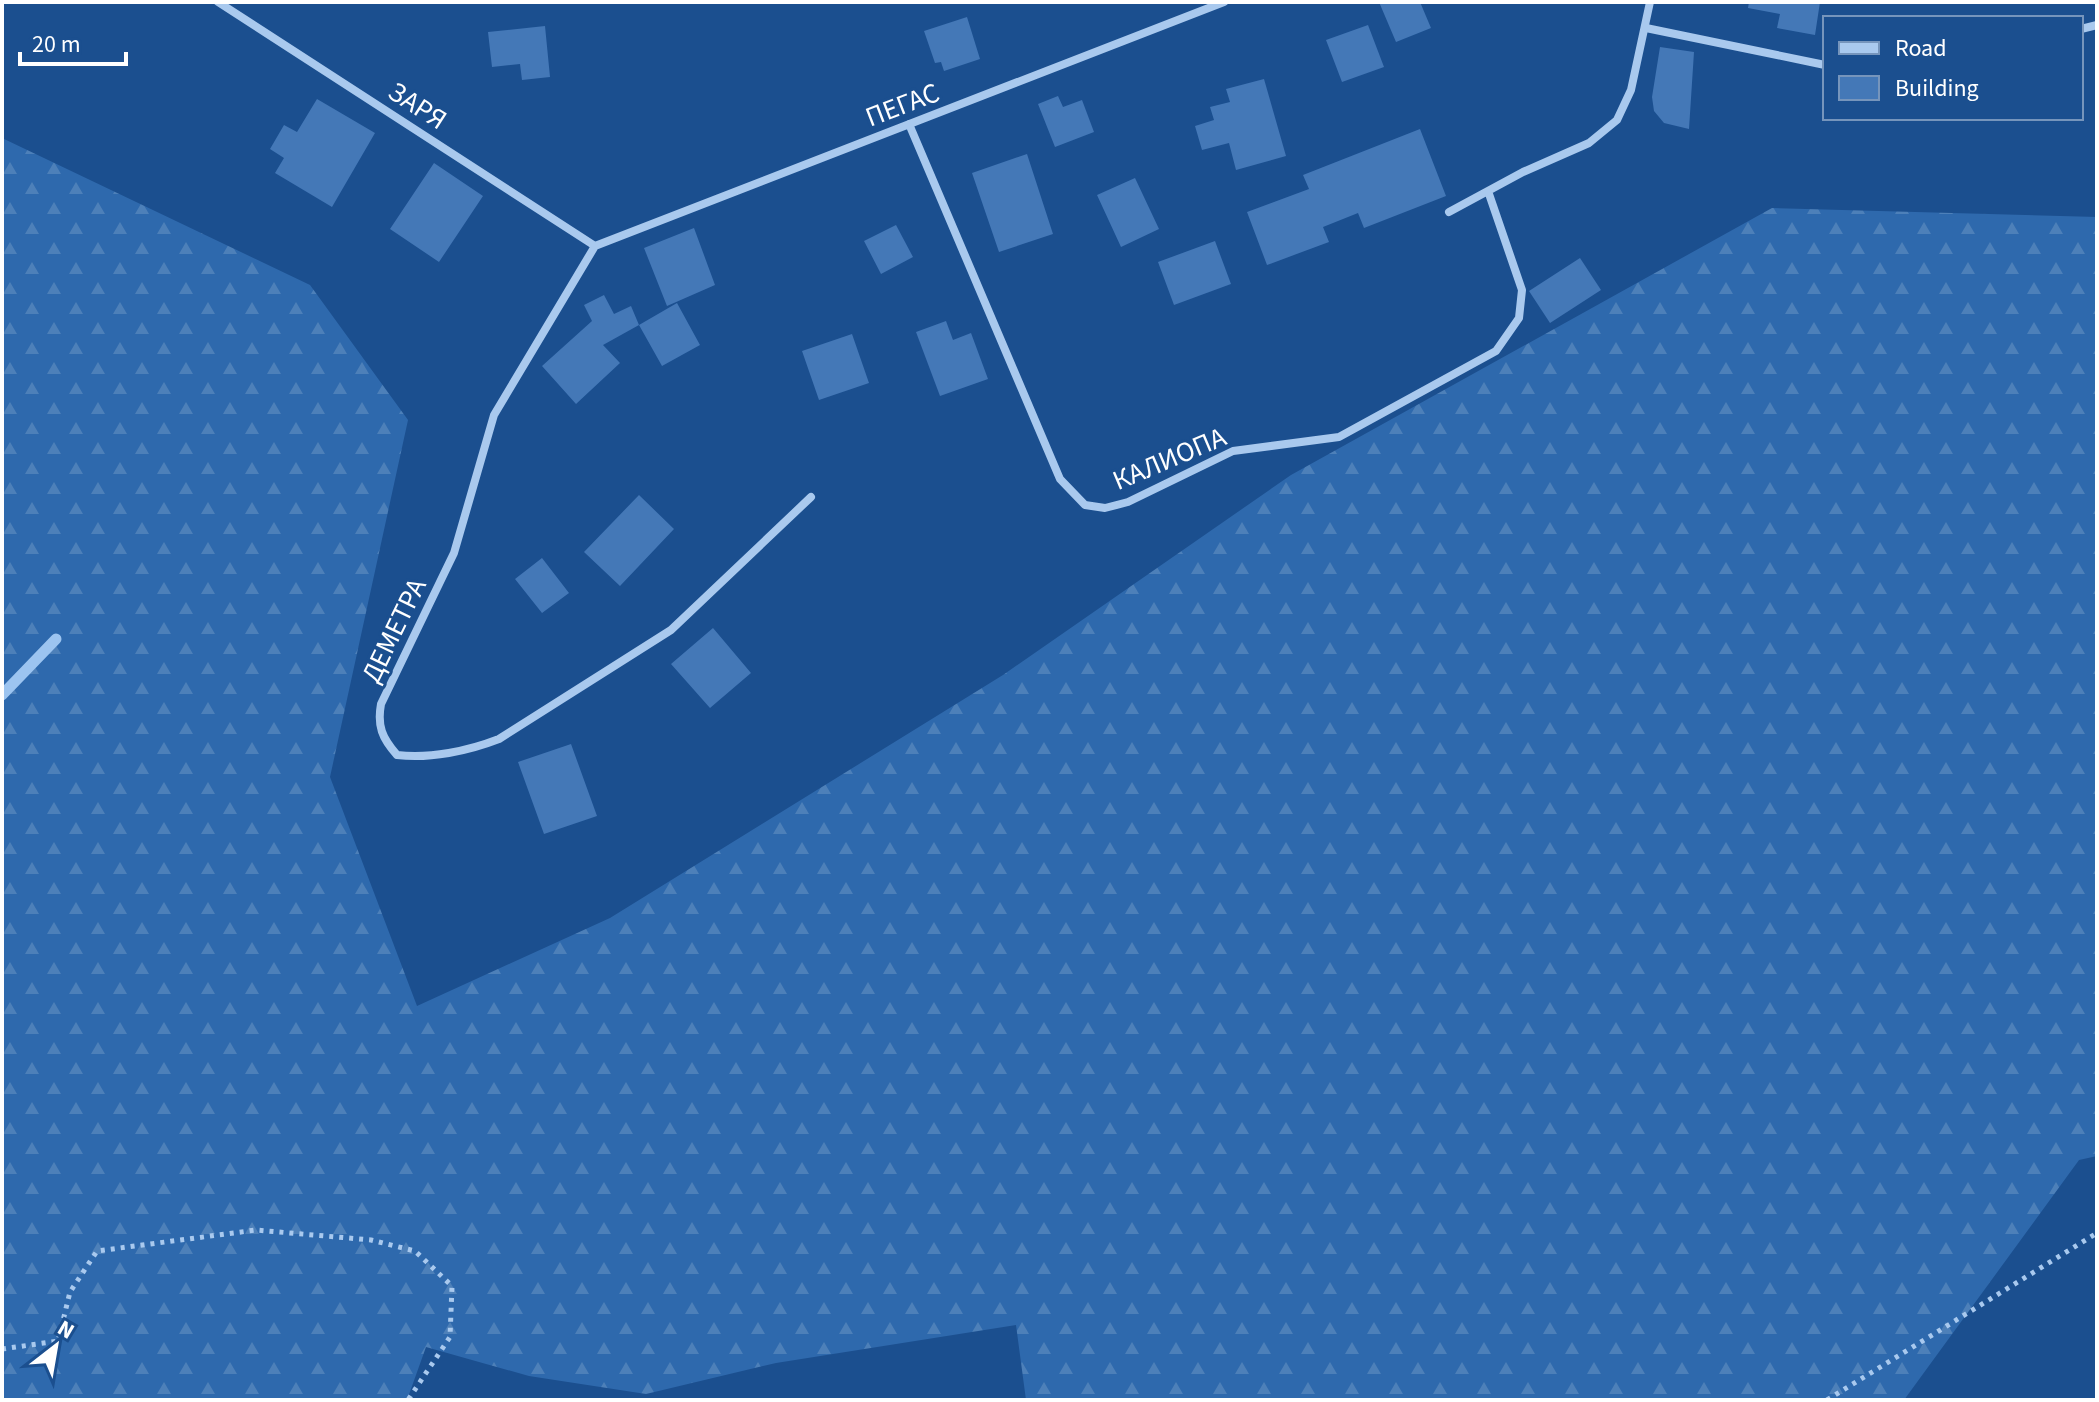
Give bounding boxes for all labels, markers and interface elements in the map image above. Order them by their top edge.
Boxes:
scale bar [20,16,126,66]
legend [1823,16,2083,120]
text: 20 m [32,27,81,62]
text: Road [1895,31,1947,66]
text: Building [1895,71,1979,106]
street label: ЗАРЯ [380,72,455,140]
street label: ПЕГАС [860,73,945,137]
street label: КАЛИОПА [1107,417,1233,501]
street label: ДЕМЕТРА [351,571,437,690]
north arrow [16,1306,96,1386]
text: N [51,1312,80,1347]

